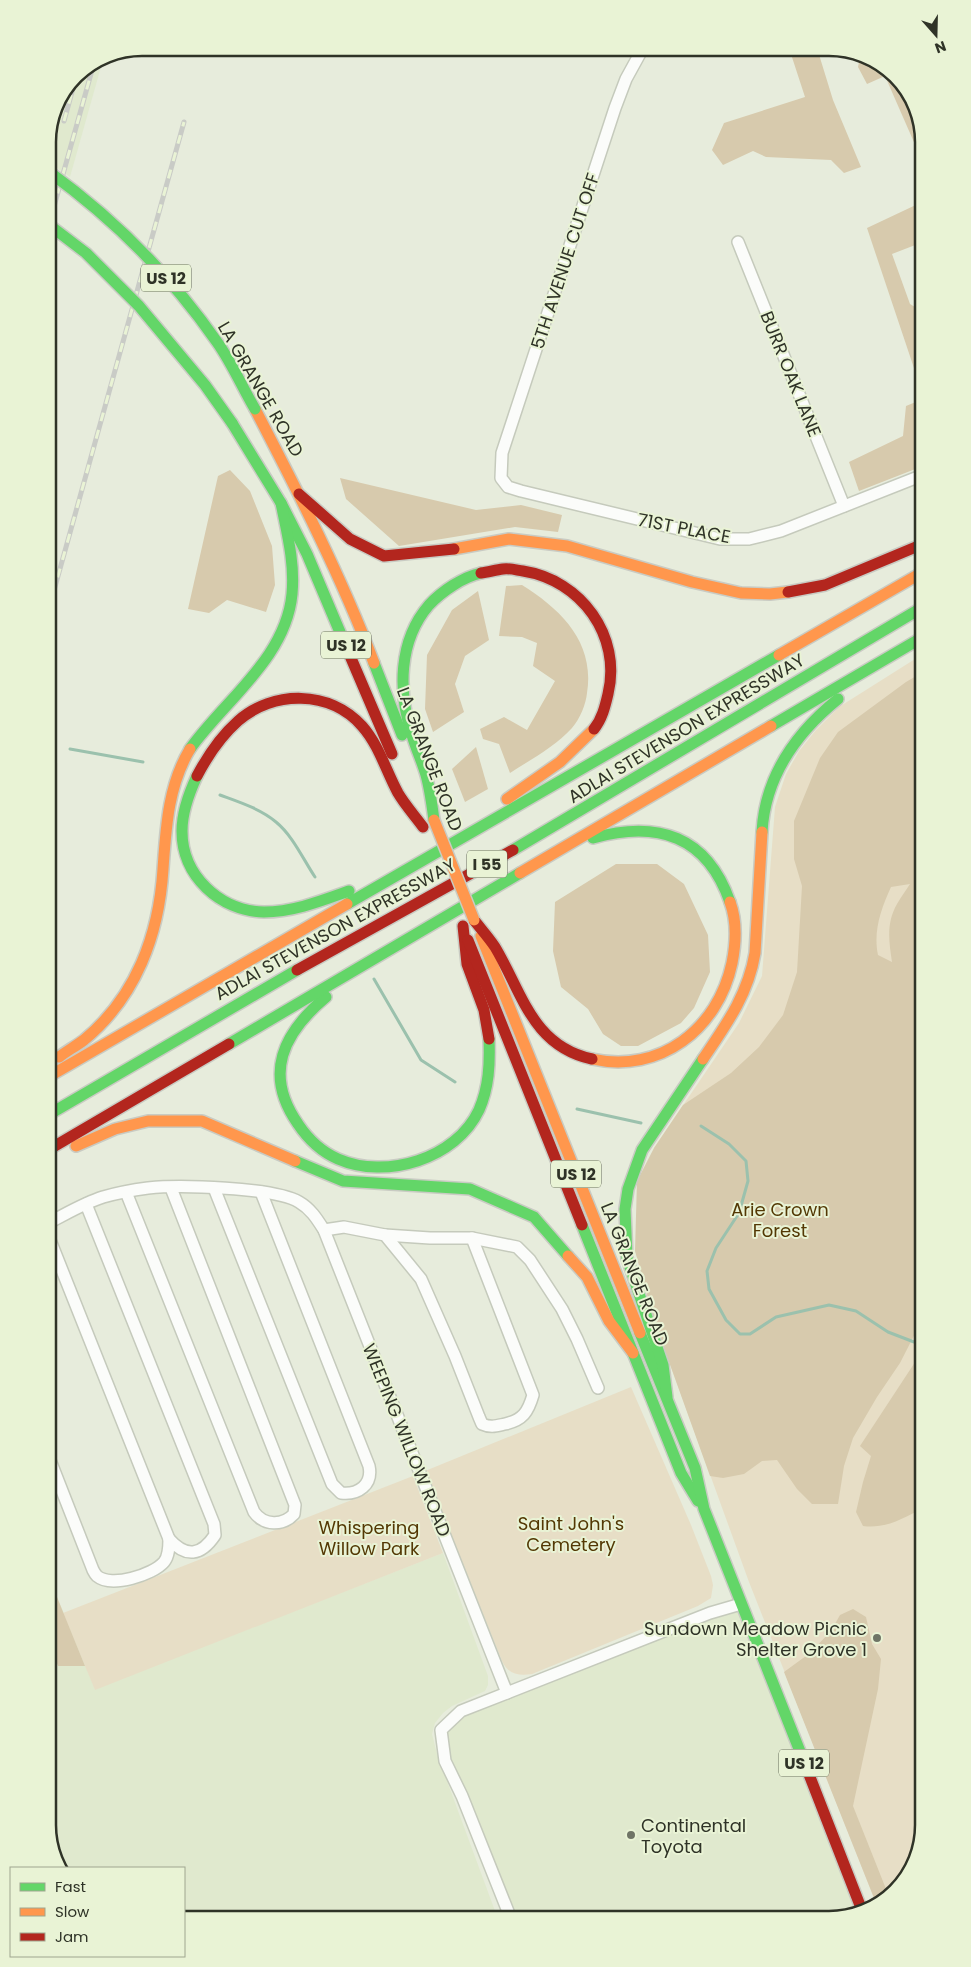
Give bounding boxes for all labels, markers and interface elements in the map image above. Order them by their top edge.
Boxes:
north arrow [911,10,961,60]
text: N [932,36,949,58]
street label: 5TH AVENUE CUT OFF [525,170,605,352]
road number: US 12 [141,264,191,292]
street label: BURR OAK LANE [754,307,828,441]
street label: LA GRANGE ROAD [212,317,310,461]
street label: 71ST PLACE [635,507,733,549]
road number: US 12 [321,632,371,658]
street label: ADLAI STEVENSON EXPRESSWAY [563,647,809,809]
street label: LA GRANGE ROAD [391,683,469,835]
road number: I 55 [467,851,507,878]
street label: ADLAI STEVENSON EXPRESSWAY [210,852,460,1006]
road number: US 12 [551,1160,601,1188]
park label: Arie Crown Forest [731,1197,829,1243]
street label: LA GRANGE ROAD [595,1199,675,1349]
street label: WEEPING WILLOW ROAD [357,1340,457,1540]
park label: Saint John's Cemetery [518,1511,624,1557]
park label: Whispering Willow Park [318,1515,420,1561]
place label: Sundown Meadow Picnic Shelter Grove 1 [644,1616,867,1662]
marker: Sundown Meadow Picnic Shelter Grove 1 [871,1632,883,1644]
road number: US 12 [779,1750,829,1776]
place label: Continental Toyota [641,1813,746,1859]
marker: Continental Toyota [625,1829,637,1841]
legend [10,1867,185,1957]
text: Fast [55,1876,86,1897]
text: Slow [55,1901,90,1922]
text: Jam [55,1926,89,1947]

